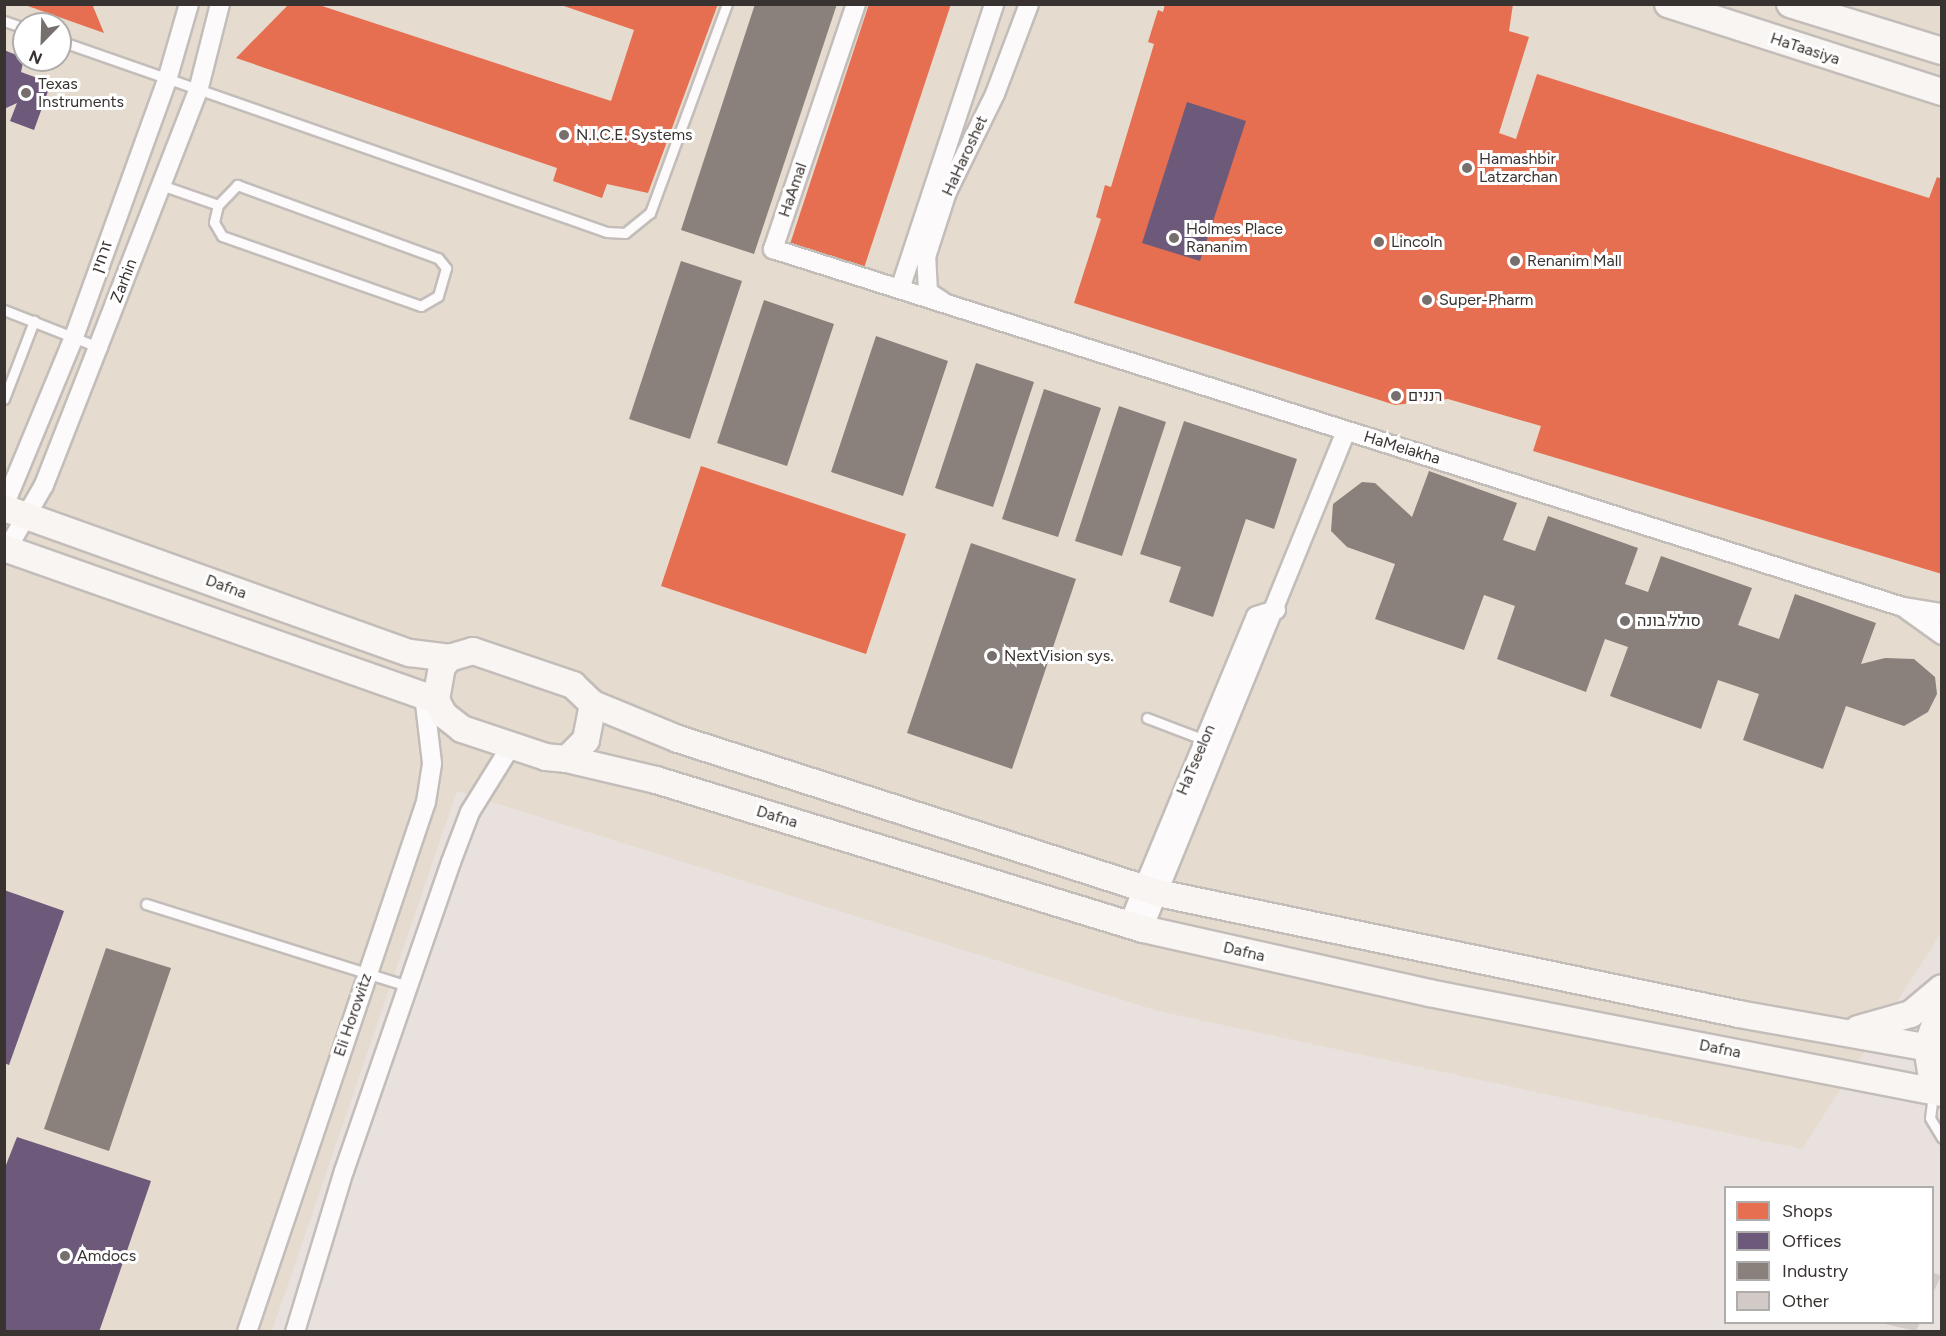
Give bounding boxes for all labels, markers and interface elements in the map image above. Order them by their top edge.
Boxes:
north arrow [12,12,72,72]
street label: HaTaasiya [1768,29,1842,69]
text: N [26,46,45,68]
place label: Texas Instruments [38,74,124,112]
marker: Texas Instruments [19,86,33,100]
street label: HaHaroshet [938,113,992,199]
place label: N.I.C.E. Systems [576,125,693,145]
marker: N.I.C.E. Systems [557,128,571,142]
place label: Hamashbir Latzarchan [1479,149,1558,187]
street label: HaAmal [775,160,811,220]
marker: Hamashbir Latzarchan [1460,161,1474,175]
place label: Holmes Place Rananim [1186,219,1283,257]
marker: Holmes Place Rananim [1167,231,1181,245]
place label: Lincoln [1391,232,1442,252]
marker: Lincoln [1372,235,1386,249]
street label: זרחין [87,238,117,276]
place label: Renanim Mall [1527,251,1622,271]
marker: Renanim Mall [1508,254,1522,268]
street label: Zarhin [107,256,141,306]
place label: Super-Pharm [1439,290,1533,310]
marker: Super-Pharm [1420,293,1434,307]
place label: רננים [1408,386,1442,406]
marker: רננים [1389,389,1403,403]
street label: HaMelakha [1361,427,1443,469]
street label: Dafna [203,571,249,603]
place label: סולל בונה [1637,611,1701,631]
marker: סולל בונה [1618,614,1632,628]
place label: NextVision sys. [1004,646,1113,666]
marker: NextVision sys. [985,649,999,663]
street label: HaTseelon [1173,722,1219,798]
street label: Dafna [754,802,800,832]
street label: Dafna [1221,938,1267,966]
street label: Eli Horowitz [330,971,376,1059]
street label: Dafna [1697,1036,1743,1062]
legend [1724,1186,1934,1324]
text: Shops [1782,1200,1833,1222]
text: Offices [1782,1230,1841,1252]
place label: Amdocs [77,1246,136,1266]
marker: Amdocs [58,1249,72,1263]
text: Industry [1782,1260,1848,1282]
text: Other [1782,1290,1829,1312]

